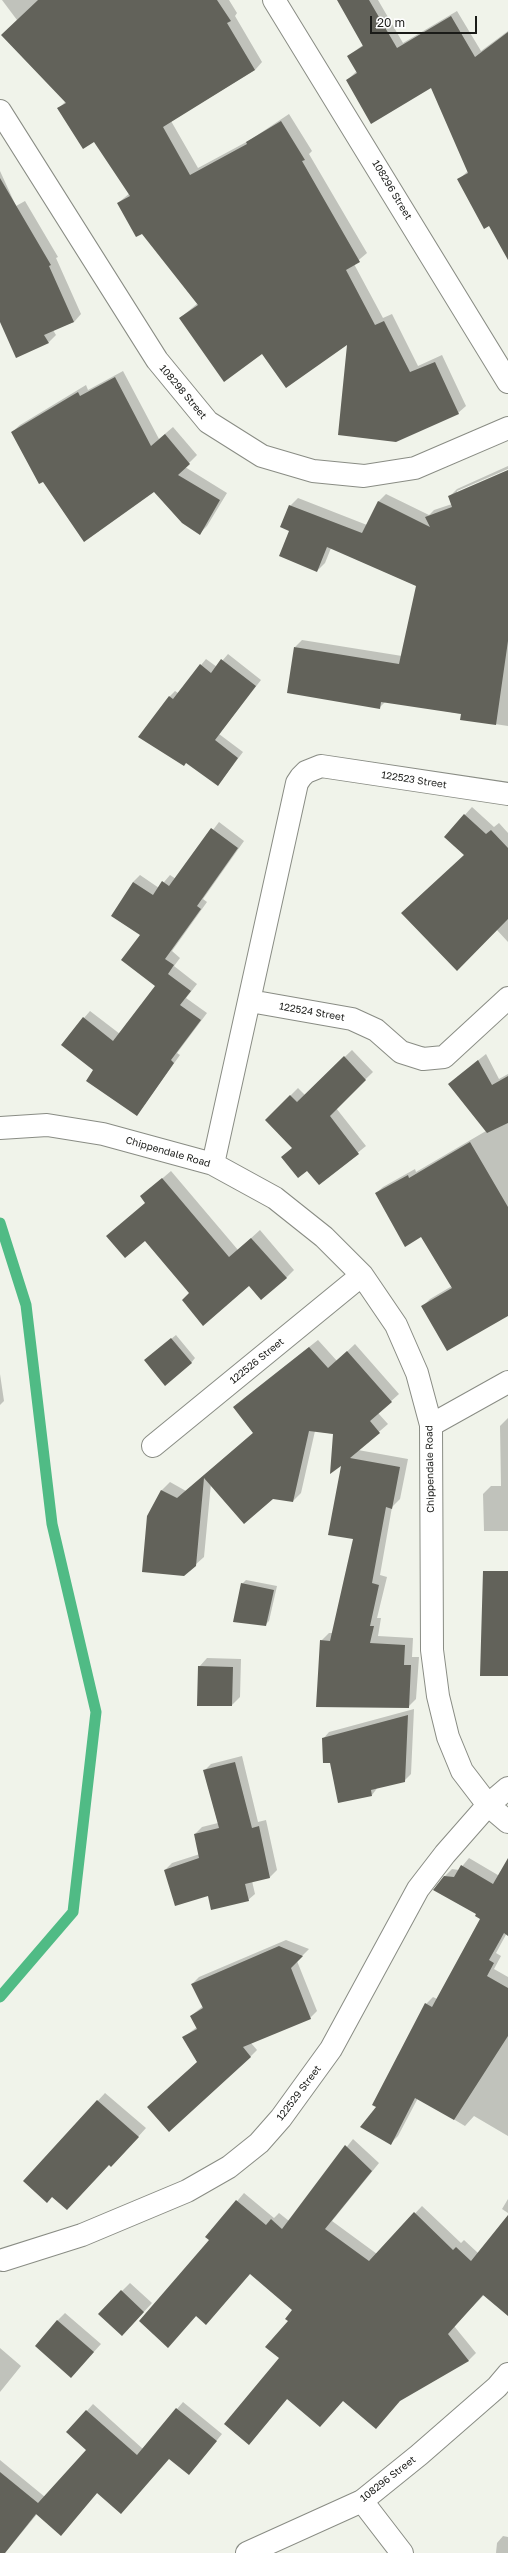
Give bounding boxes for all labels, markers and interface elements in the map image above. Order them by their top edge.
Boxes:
scale bar [372,8,479,34]
text: 20 m [377,15,405,30]
street label: 108296 Street [370,158,414,222]
street label: 108298 Street [157,362,209,422]
street label: 122523 Street [380,769,448,791]
street label: 122524 Street [278,1000,346,1024]
street label: Chippendale Road [124,1134,212,1170]
street label: 122526 Street [228,1336,286,1386]
street label: Chippendale Road [423,1425,437,1513]
street label: 122529 Street [274,2063,324,2123]
street label: 108296 Street [358,2454,418,2504]

